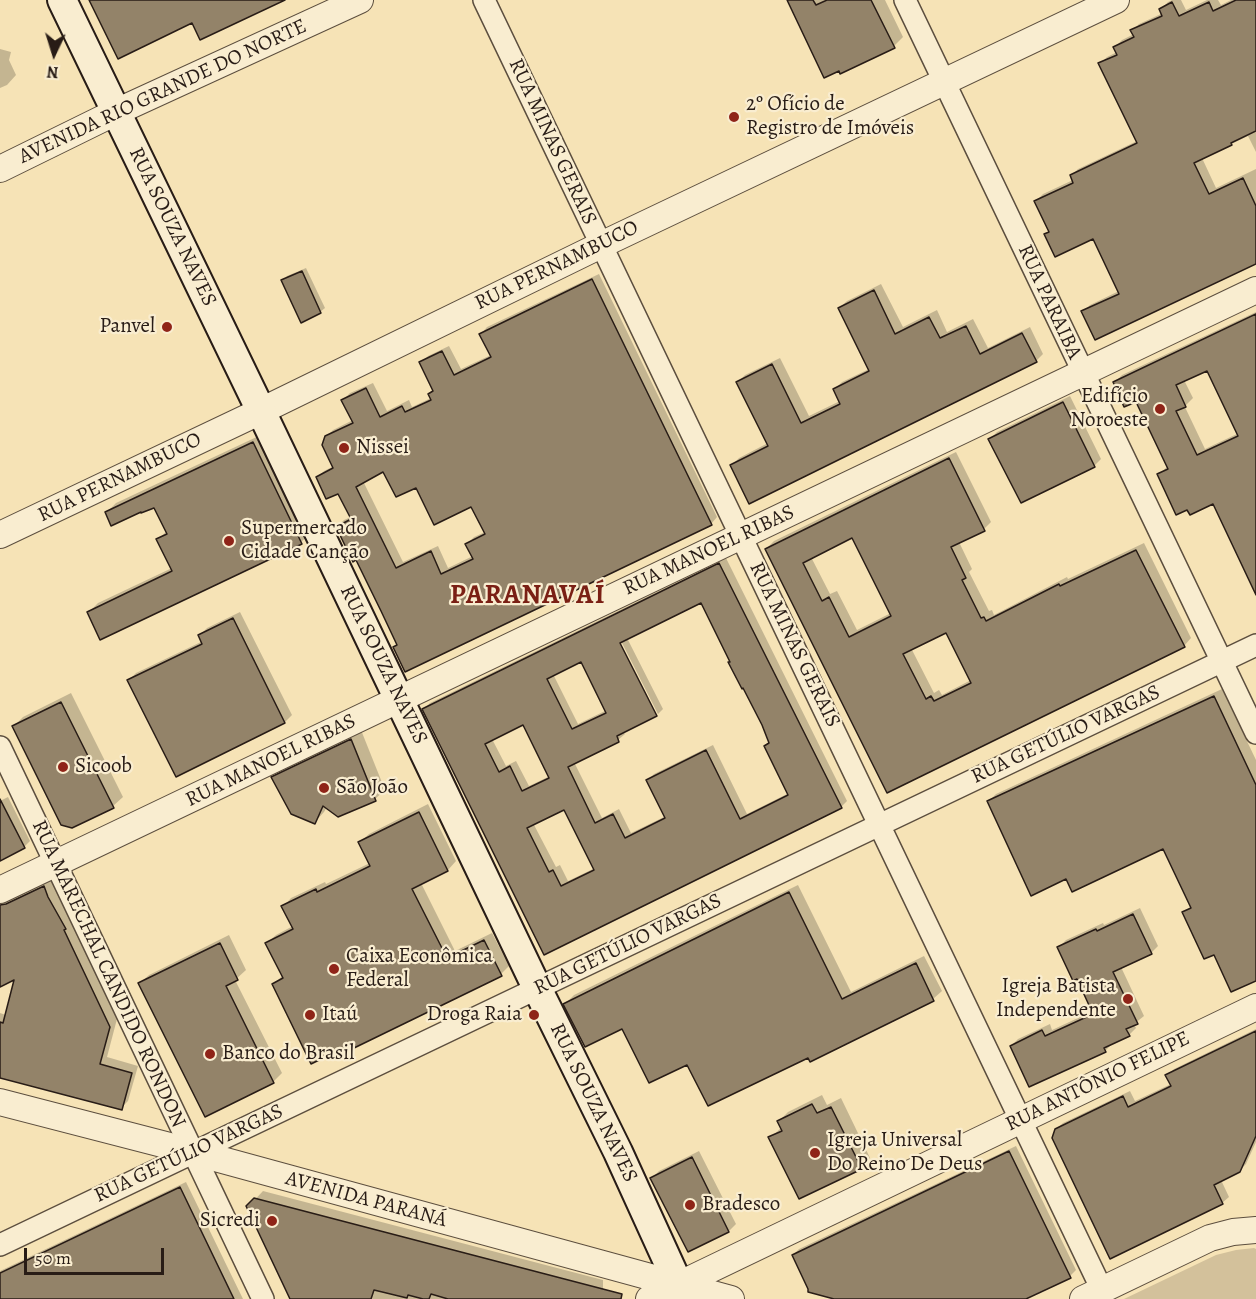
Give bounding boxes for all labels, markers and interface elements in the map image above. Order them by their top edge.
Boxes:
street label: AVENIDA RIO GRANDE DO NORTE [15,14,311,170]
north arrow [24,24,84,84]
street label: RUA MINAS GERAIS [502,55,602,229]
place label: 2º Ofício de Registro de Imóveis [746,92,914,142]
marker: 2º Ofício de Registro de Imóveis [727,110,741,124]
street label: RUA SOUZA NAVES [123,143,221,311]
street label: RUA PERNAMBUCO [471,215,643,317]
street label: RUA PARAIBA [1011,241,1087,363]
place label: Panvel [99,314,155,340]
marker: Panvel [160,320,174,334]
place label: Edifício Noroeste [1070,384,1148,434]
marker: Edifício Noroeste [1153,402,1167,416]
street label: RUA PERNAMBUCO [34,427,206,529]
place label: Nissei [356,435,409,461]
marker: Nissei [337,441,351,455]
street label: RUA MANOEL RIBAS [619,500,799,602]
place label: Supermercado Cidade Canção [241,516,369,566]
marker: Supermercado Cidade Canção [222,534,236,548]
street label: RUA MINAS GERAIS [743,558,845,732]
district label: PARANAVAÍ [450,580,606,612]
street label: RUA SOUZA NAVES [334,581,432,749]
street label: RUA GETÚLIO VARGAS [967,680,1165,790]
street label: RUA MANOEL RIBAS [182,709,360,813]
place label: Sicoob [75,754,132,780]
marker: Sicoob [56,760,70,774]
place label: São João [336,775,408,801]
marker: São João [317,781,331,795]
street label: RUA MARECHAL CANDIDO RONDON [25,816,191,1132]
street label: RUA GETÚLIO VARGAS [530,889,726,1001]
place label: Caixa Econômica Federal [346,944,493,994]
marker: Caixa Econômica Federal [327,962,341,976]
place label: Igreja Batista Independente [996,974,1116,1024]
marker: Igreja Batista Independente [1121,992,1135,1006]
place label: Itaú [322,1002,358,1028]
place label: Droga Raia [427,1002,522,1028]
marker: Itaú [303,1008,317,1022]
marker: Droga Raia [527,1008,541,1022]
street label: RUA SOUZA NAVES [544,1019,642,1187]
street label: RUA ANTÔNIO FELIPE [1002,1026,1194,1138]
place label: Banco do Brasil [222,1041,354,1067]
marker: Banco do Brasil [203,1047,217,1061]
street label: RUA GETÚLIO VARGAS [90,1099,288,1209]
place label: Igreja Universal Do Reino De Deus [827,1128,982,1178]
marker: Igreja Universal Do Reino De Deus [808,1146,822,1160]
street label: AVENIDA PARANÁ [283,1166,449,1234]
place label: Bradesco [702,1192,780,1218]
marker: Bradesco [683,1198,697,1212]
place label: Sicredi [200,1208,260,1234]
marker: Sicredi [265,1214,279,1228]
scale bar [27,1236,166,1274]
text: 50 m [35,1246,71,1270]

